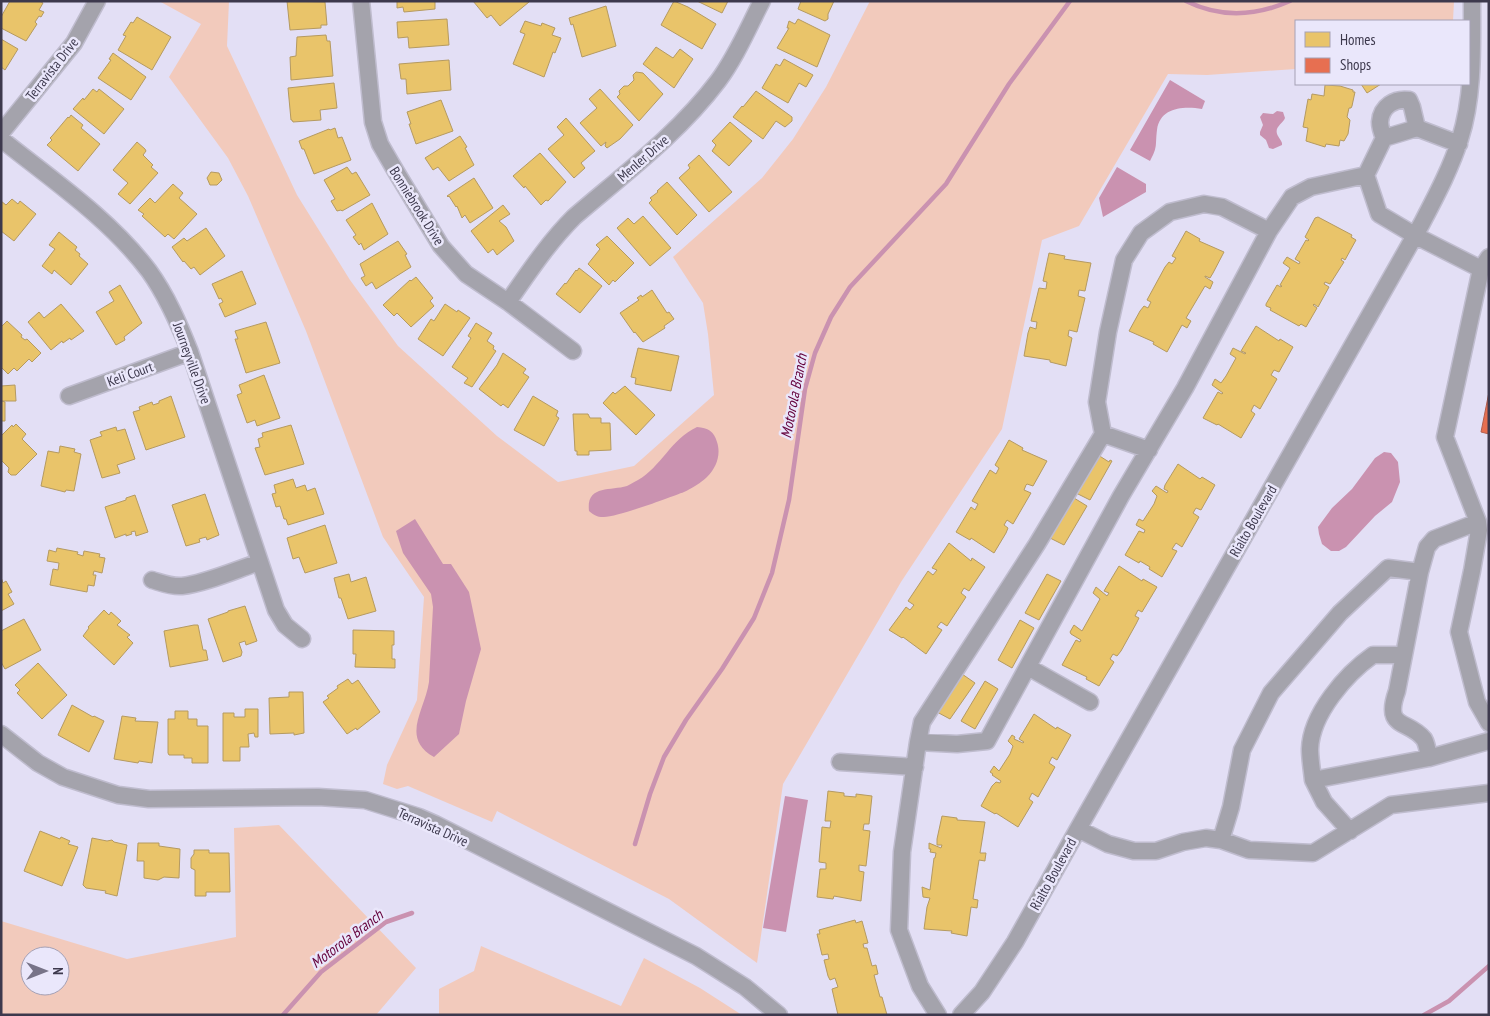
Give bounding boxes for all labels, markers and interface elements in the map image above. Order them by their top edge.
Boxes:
legend [1295,20,1470,85]
text: Homes [1340,30,1376,49]
street label: Terravista Drive [22,34,82,104]
text: Shops [1340,55,1371,74]
street label: Menler Drive [614,131,673,185]
street label: Bonniebrook Drive [386,163,448,249]
street label: Journeyville Drive [169,319,215,407]
water label: Motorola Branch [776,351,811,440]
street label: Keli Court [105,357,156,391]
street label: Rialto Boulevard [1225,482,1281,560]
street label: Terravista Drive [395,804,471,851]
street label: Rialto Boulevard [1026,835,1080,913]
water label: Motorola Branch [307,904,388,972]
north arrow [20,946,70,996]
text: N [49,967,67,975]

